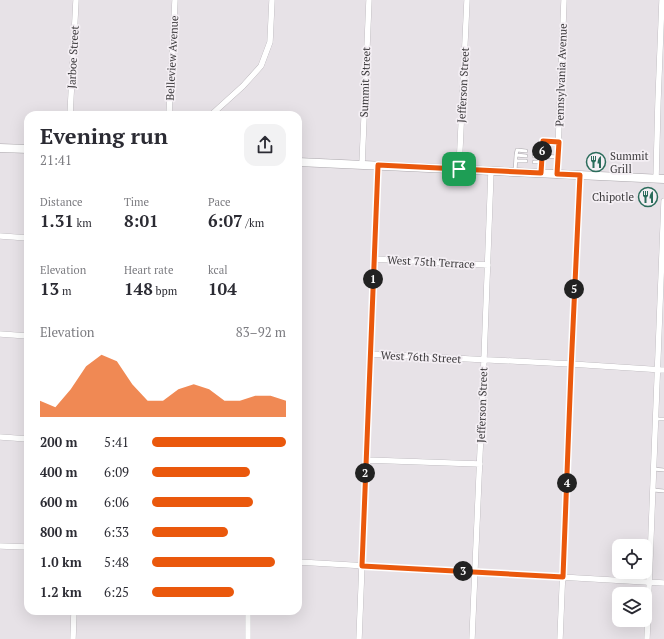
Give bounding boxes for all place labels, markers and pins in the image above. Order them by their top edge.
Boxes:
pin: 6 [532,141,552,161]
place label: Summit Grill [610,149,649,176]
restaurant icon: Summit Grill [585,151,607,173]
pin [442,152,476,186]
restaurant icon: Chipotle [637,186,659,208]
place label: Chipotle [592,190,634,204]
pin: 1 [363,269,383,289]
pin: 5 [564,279,584,299]
pin: 2 [355,463,375,483]
pin: 4 [557,473,577,493]
pin: 3 [453,561,473,581]

